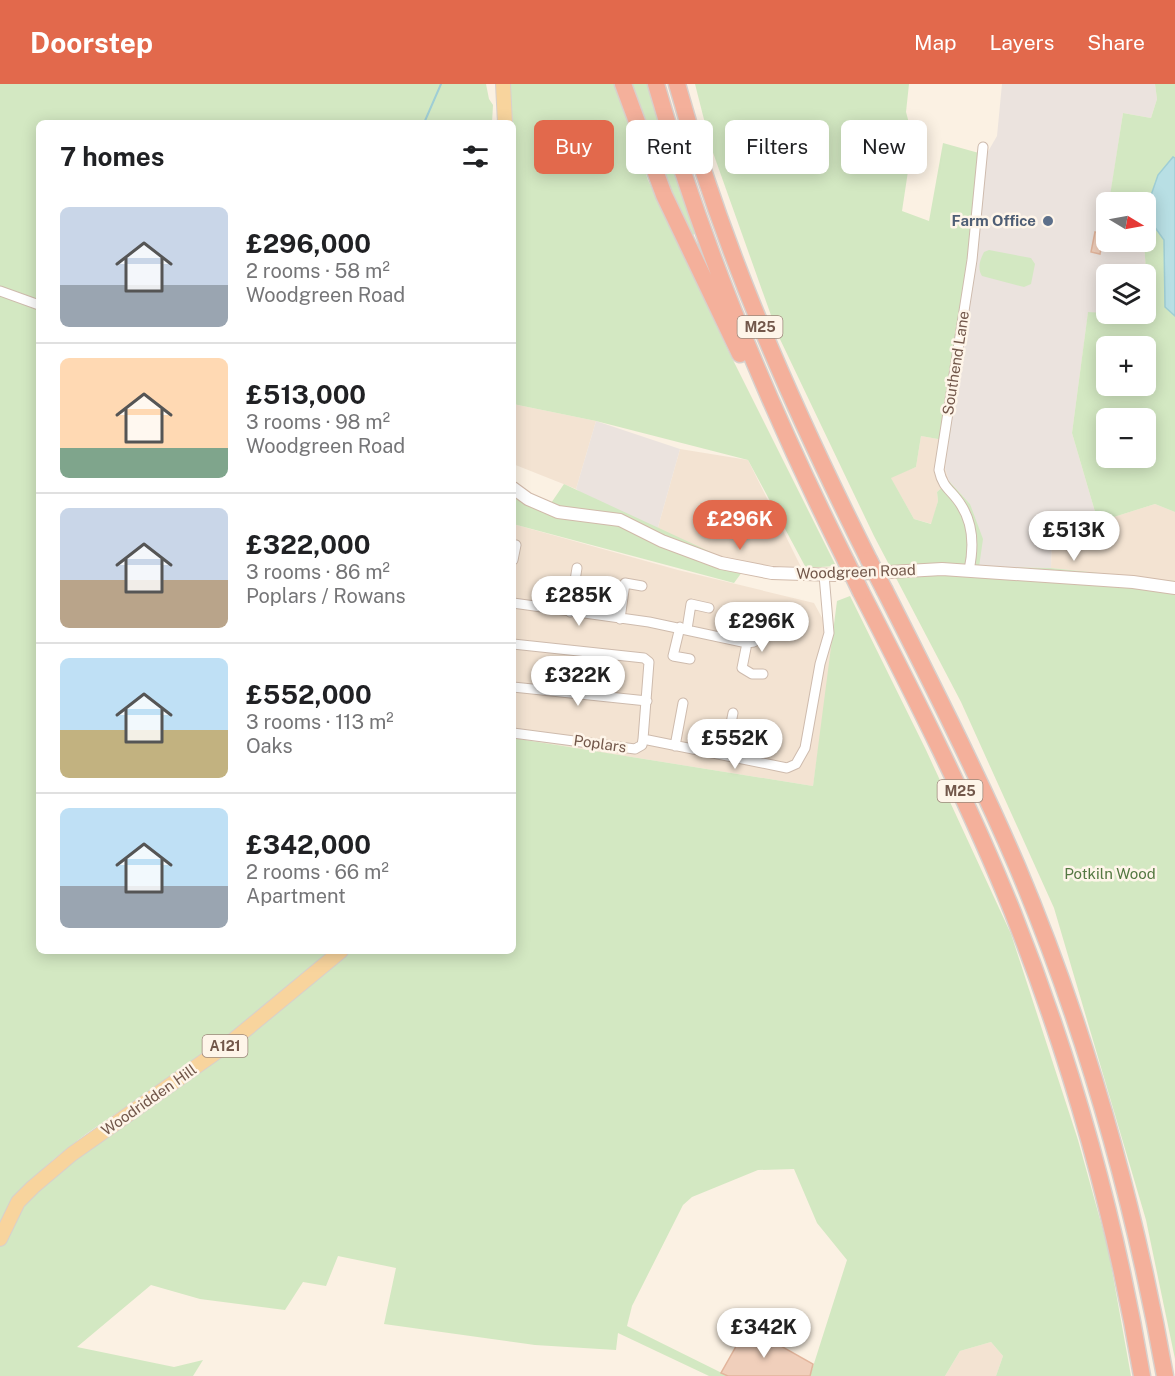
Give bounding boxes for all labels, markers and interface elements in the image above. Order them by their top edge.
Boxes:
text: Doorstep [30,26,153,59]
text: Map [914,30,957,55]
text: Layers [990,30,1054,55]
text: Share [1087,30,1145,55]
chip: Buy [534,120,614,174]
chip: Rent [626,120,713,174]
chip: Filters [725,120,829,174]
chip: New [841,120,927,174]
icon: filters [459,140,492,173]
text: 7 homes [60,141,164,172]
north arrow [1096,192,1156,252]
map controls [1096,192,1156,468]
place label: Farm Office [952,212,1036,229]
marker: Farm Office [1041,214,1055,228]
text: £296,000 [246,228,371,259]
icon: home [108,231,180,303]
text: 2 rooms · 58 m² [246,259,390,283]
button: layers [1096,264,1156,324]
text: Woodgreen Road [246,283,405,307]
street label: Southend Lane [939,310,972,416]
road number: M25 [738,316,783,338]
button: + [1096,336,1156,396]
text: £513,000 [246,379,366,410]
icon: home [108,382,180,454]
button: − [1096,408,1156,468]
text: 3 rooms · 98 m² [246,410,390,434]
text: Woodgreen Road [246,434,405,458]
pin: £296K [698,500,782,551]
text: £296K [707,507,773,531]
pin: £513K [1032,511,1116,562]
text: £513K [1043,518,1105,542]
text: £322,000 [246,529,370,560]
icon: home [108,532,180,604]
text: 3 rooms · 86 m² [246,560,390,584]
street label: Woodgreen Road [796,561,916,582]
pin: £285K [537,576,621,627]
text: £285K [546,583,612,607]
text: Poplars / Rowans [246,584,406,608]
pin: £296K [720,602,804,653]
text: £296K [729,609,795,633]
pin: £322K [536,656,620,707]
text: £322K [545,663,611,687]
text: £552,000 [246,679,372,710]
icon: home [108,682,180,754]
text: 3 rooms · 113 m² [246,710,394,734]
pin: £552K [693,719,777,770]
text: £552K [702,726,769,750]
street label: Poplars [573,731,628,756]
text: Oaks [246,734,293,758]
road number: M25 [938,780,982,802]
text: £342,000 [246,829,371,860]
icon: home [108,832,180,904]
text: 2 rooms · 66 m² [246,860,389,884]
park label: Potkiln Wood [1064,865,1156,882]
text: Apartment [246,884,346,908]
road number: A121 [202,1035,248,1057]
street label: Woodridden Hill [98,1060,199,1139]
pin: £342K [722,1308,806,1359]
text: £342K [731,1315,797,1339]

